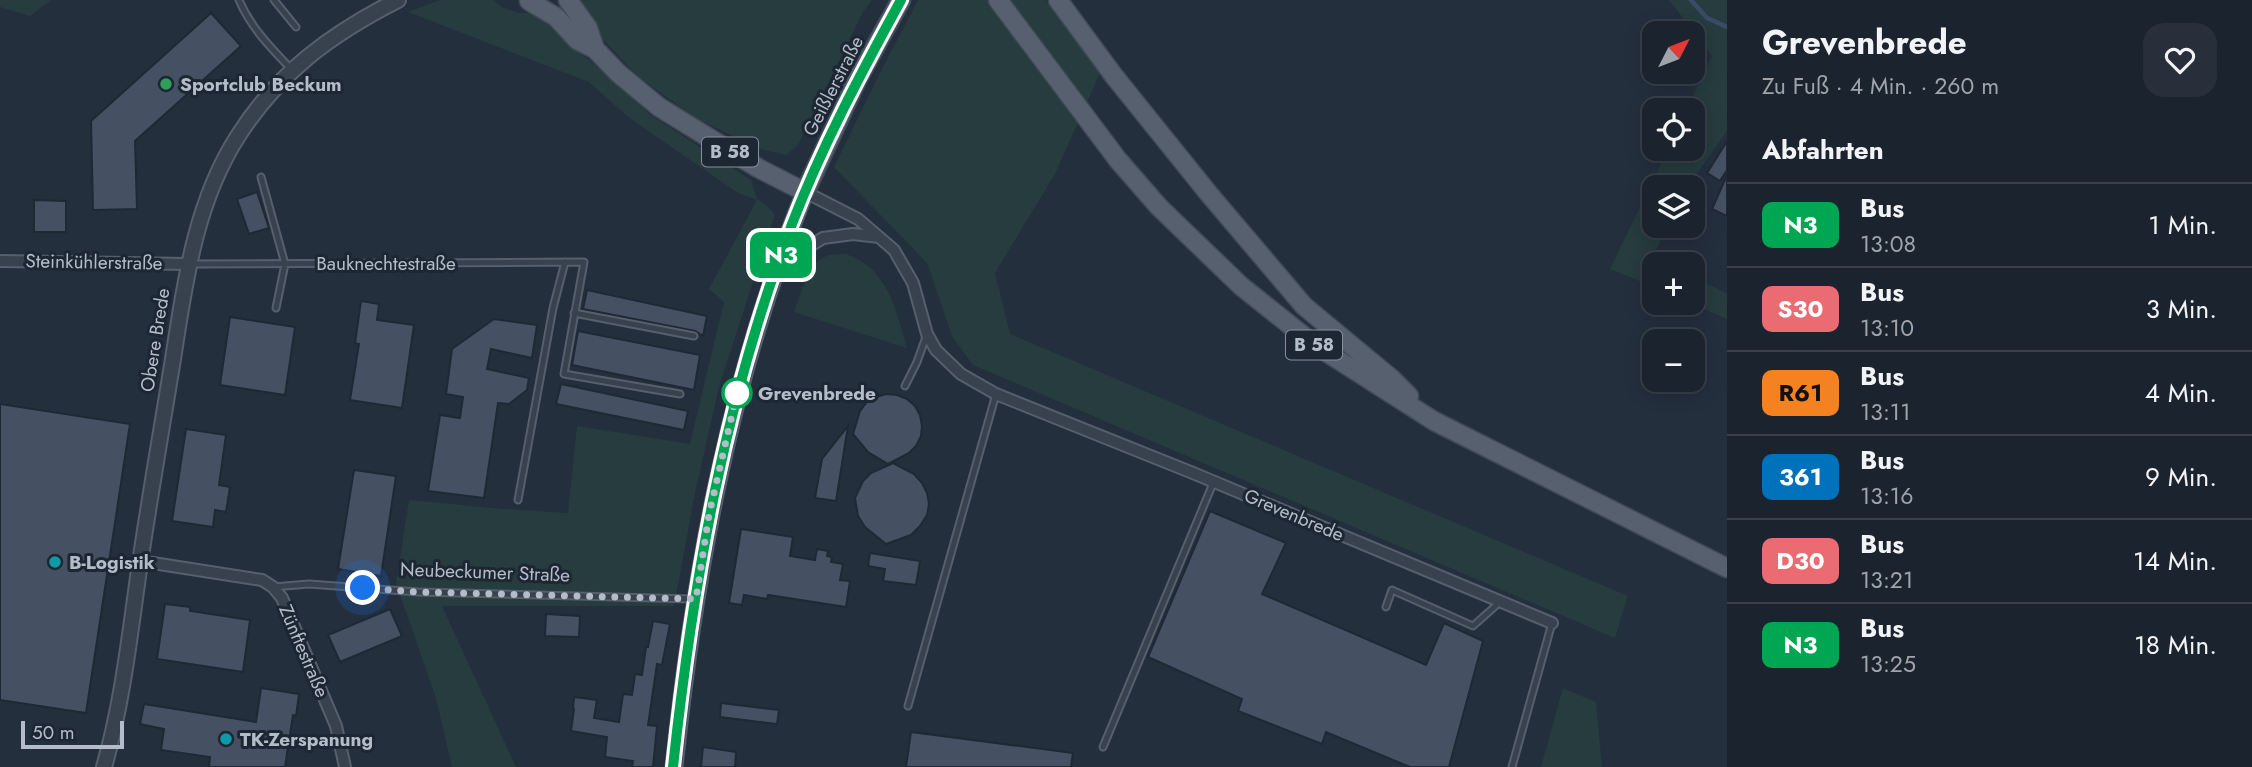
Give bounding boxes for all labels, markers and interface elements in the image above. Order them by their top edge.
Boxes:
text: Grevenbrede [1762,19,1967,66]
north arrow [1642,21,1704,84]
map controls [1642,21,1705,392]
button: heart [2143,23,2217,97]
street label: Geißlerstraße [796,31,870,141]
text: Zu Fuß · 4 Min. · 260 m [1762,69,1999,103]
place label: Sportclub Beckum [180,71,342,98]
marker: Sportclub Beckum [158,76,174,92]
button: locate [1642,98,1705,161]
text: Abfahrten [1762,131,1884,169]
road number: B 58 [702,138,758,167]
button: layers [1642,175,1705,238]
text: Bus [1860,189,1904,227]
text: 1 Min. [2148,206,2217,244]
text: N3 [1784,207,1817,242]
text: 13:08 [1860,227,1916,261]
line badge: N3 [750,232,812,278]
text: N3 [764,237,798,272]
street label: Steinkühlerstraße [25,247,163,277]
street label: Bauknechtestraße [316,250,456,277]
button: + [1642,252,1705,315]
text: Bus [1860,273,1904,311]
street label: Obere Brede [133,286,177,394]
text: 3 Min. [2146,290,2217,328]
text: S30 [1778,291,1823,326]
text: 13:10 [1860,311,1914,345]
button: − [1642,329,1705,392]
road number: B 58 [1286,330,1342,360]
text: Bus [1860,357,1904,395]
text: 4 Min. [2145,374,2217,412]
text: R61 [1779,375,1822,410]
marker: Grevenbrede [722,378,752,408]
place label: Grevenbrede [758,380,876,407]
text: 13:11 [1860,395,1911,429]
text: Bus [1860,441,1904,479]
text: 9 Min. [2145,458,2217,496]
text: 361 [1779,459,1822,494]
text: 13:16 [1860,479,1913,513]
street label: Grevenbrede [1240,482,1348,548]
text: Bus [1860,525,1904,563]
text: 14 Min. [2133,542,2217,580]
text: D30 [1776,543,1825,578]
place label: B-Logistik [69,549,155,576]
marker: B-Logistik [47,554,63,570]
street label: Neubeckumer Straße [399,556,571,588]
text: 13:21 [1860,563,1913,597]
your location [345,570,380,605]
street label: Zünftestraße [272,600,336,702]
text: Bus [1860,609,1904,647]
text: 18 Min. [2134,626,2217,664]
text: N3 [1784,627,1817,662]
text: 13:25 [1860,647,1916,681]
scale bar [21,718,124,750]
text: 50 m [32,719,75,746]
place label: TK-Zerspanung [240,726,373,753]
marker: TK-Zerspanung [218,731,234,747]

